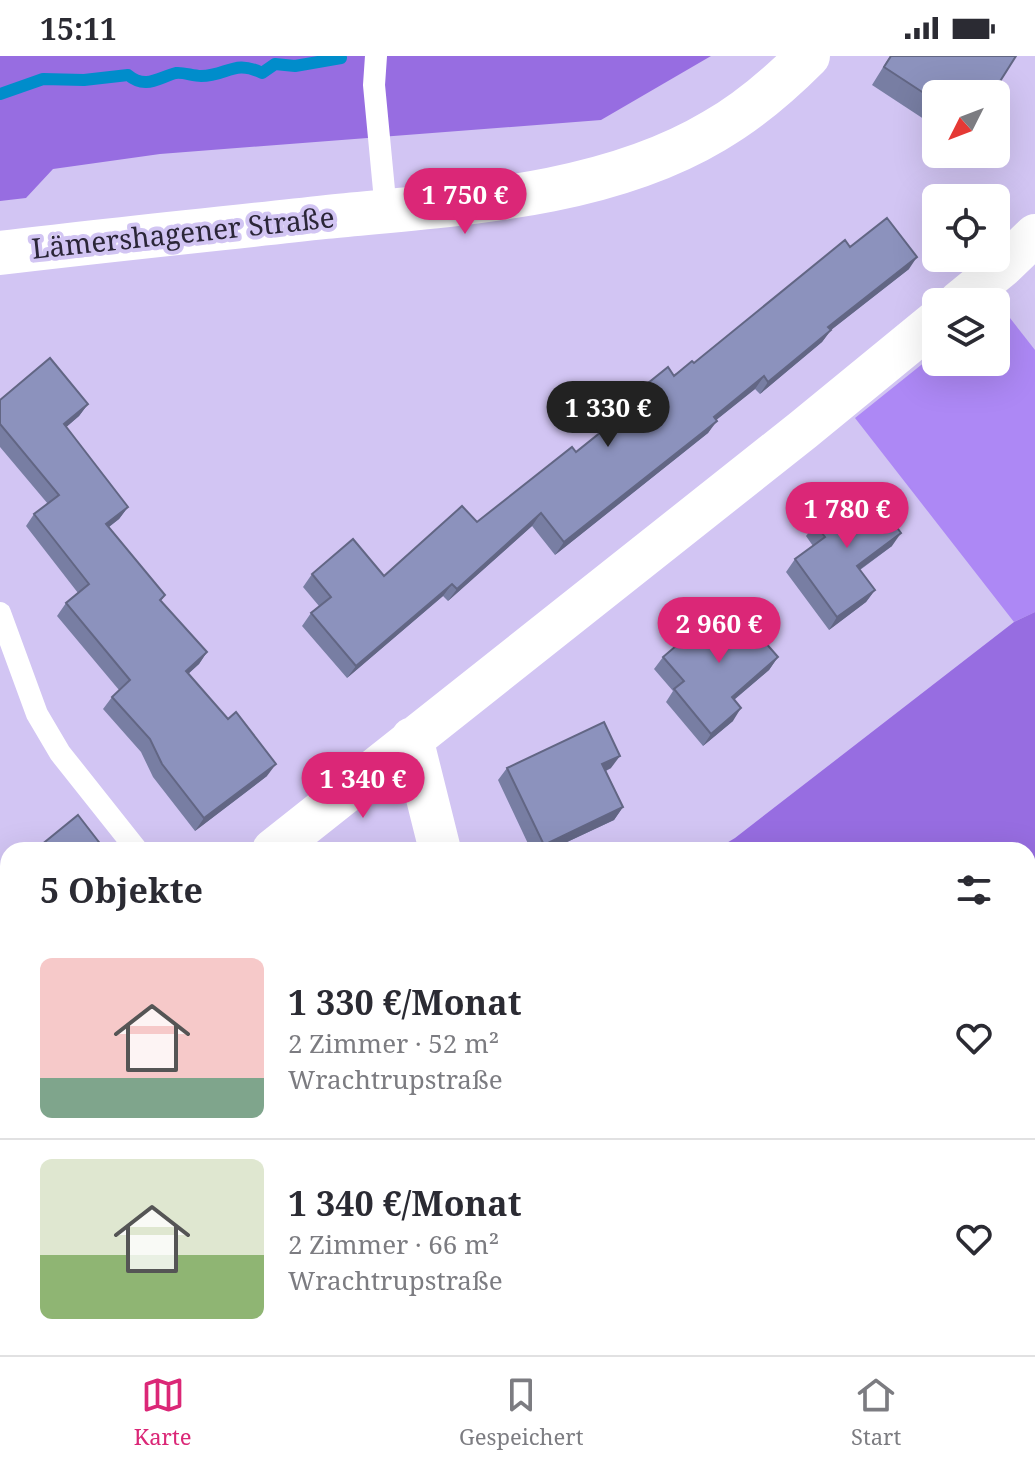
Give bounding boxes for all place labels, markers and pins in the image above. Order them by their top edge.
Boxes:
pin: 1 750 € [391,168,539,236]
pin: 1 330 € [534,381,682,449]
pin: 1 780 € [773,482,921,550]
pin: 2 960 € [645,597,793,665]
pin: 1 340 € [289,752,437,820]

